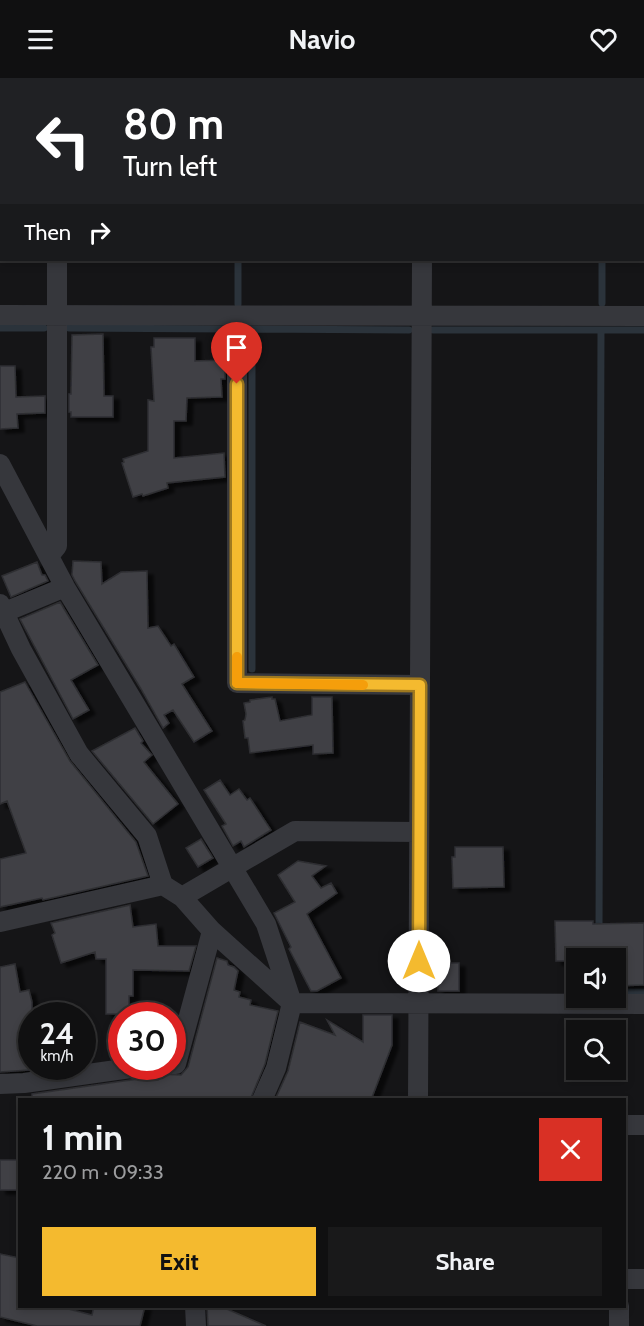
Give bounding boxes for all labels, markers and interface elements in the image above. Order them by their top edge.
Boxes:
icon: menu [24,23,57,56]
text: Navio [288,23,356,56]
icon: heart [587,23,620,56]
text: 80 m [123,98,224,150]
icon: left [24,102,102,180]
text: Turn left [123,150,217,183]
icon: right [83,216,116,249]
text: Then [24,219,71,246]
pin [211,322,262,384]
icon: arrive [220,331,253,364]
position arrow [387,929,451,993]
map controls [566,948,626,1080]
button: sound [566,948,626,1008]
speed limit sign: 30 [108,1002,186,1080]
text: 24 [40,1015,74,1052]
button: search [566,1020,626,1080]
text: km/h [41,1047,73,1065]
text: 1 min [42,1115,123,1159]
button: close [539,1118,602,1181]
text: 220 m · 09:33 [42,1160,164,1184]
button: Exit [42,1227,316,1296]
button: Share [328,1227,602,1296]

